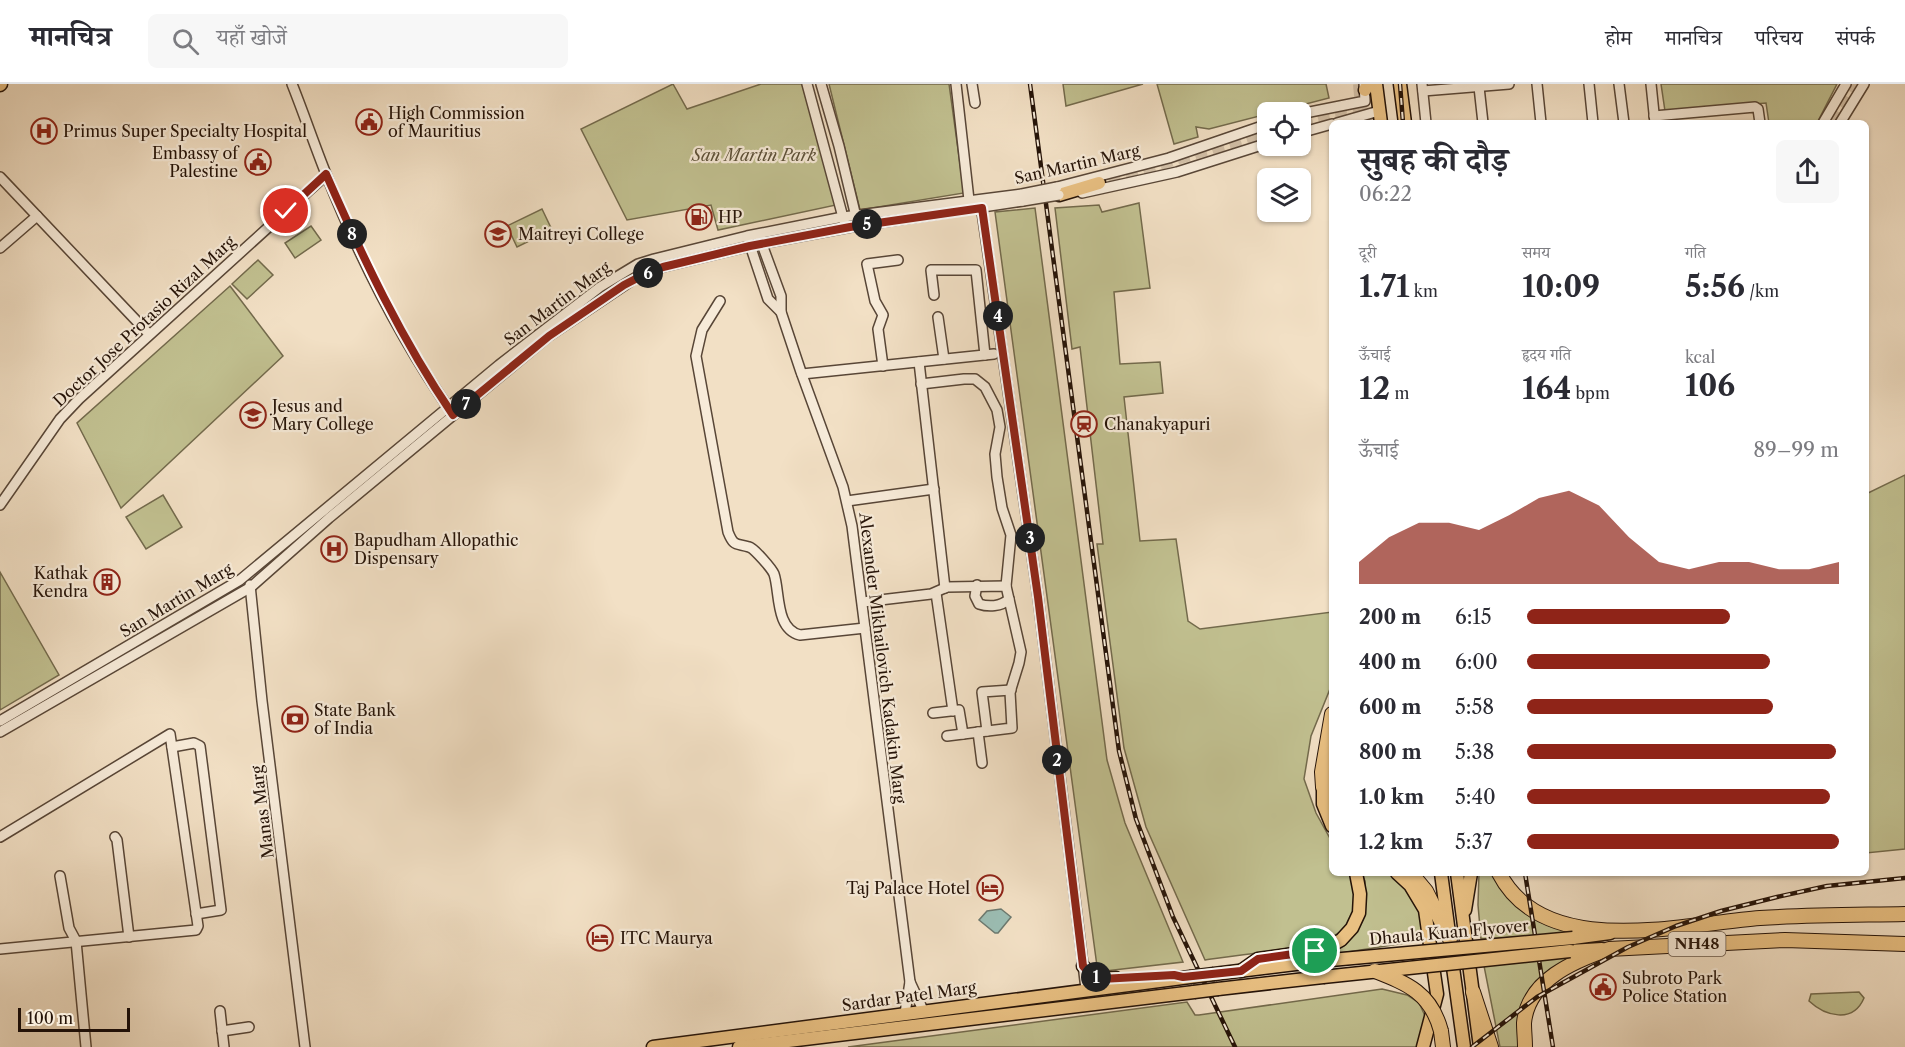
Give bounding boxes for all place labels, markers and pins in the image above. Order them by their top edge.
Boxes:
place label: High Commission of Mauritius [388,103,525,141]
public building icon: High Commission of Mauritius [354,107,384,137]
hospital icon: Primus Super Specialty Hospital [29,116,59,146]
place label: Primus Super Specialty Hospital [63,121,307,141]
place label: Embassy of Palestine [152,143,240,181]
public building icon: Embassy of Palestine [243,147,273,177]
pin [260,185,311,236]
fuel station icon: HP [684,202,714,232]
place label: HP [718,207,743,227]
pin: 5 [852,209,882,239]
pin: 8 [337,219,367,249]
school or university icon: Maitreyi College [483,219,513,249]
place label: Maitreyi College [518,224,644,244]
pin: 6 [633,258,663,288]
pin: 4 [983,301,1013,331]
pin: 7 [451,389,481,419]
place label: Jesus and Mary College [269,396,374,434]
school or university icon: Jesus and Mary College [238,400,268,430]
station icon: Chanakyapuri [1069,409,1099,439]
place label: Chanakyapuri [1104,414,1211,434]
pin: 3 [1015,523,1045,553]
place label: Bapudham Allopathic Dispensary [354,530,518,568]
hospital icon: Bapudham Allopathic Dispensary [319,534,349,564]
place label: Kathak Kendra [32,563,89,601]
building icon: Kathak Kendra [92,567,122,597]
place label: State Bank of India [314,700,396,738]
bank icon: State Bank of India [280,704,310,734]
pin: 2 [1042,745,1072,775]
hotel icon: Taj Palace Hotel [975,873,1005,903]
place label: Taj Palace Hotel [846,878,970,898]
hotel icon: ITC Maurya [585,923,615,953]
pin [1289,925,1340,976]
place label: ITC Maurya [620,928,713,948]
pin: 1 [1081,962,1111,992]
place label: Subroto Park Police Station [1622,968,1727,1006]
public building icon: Subroto Park Police Station [1588,972,1618,1002]

